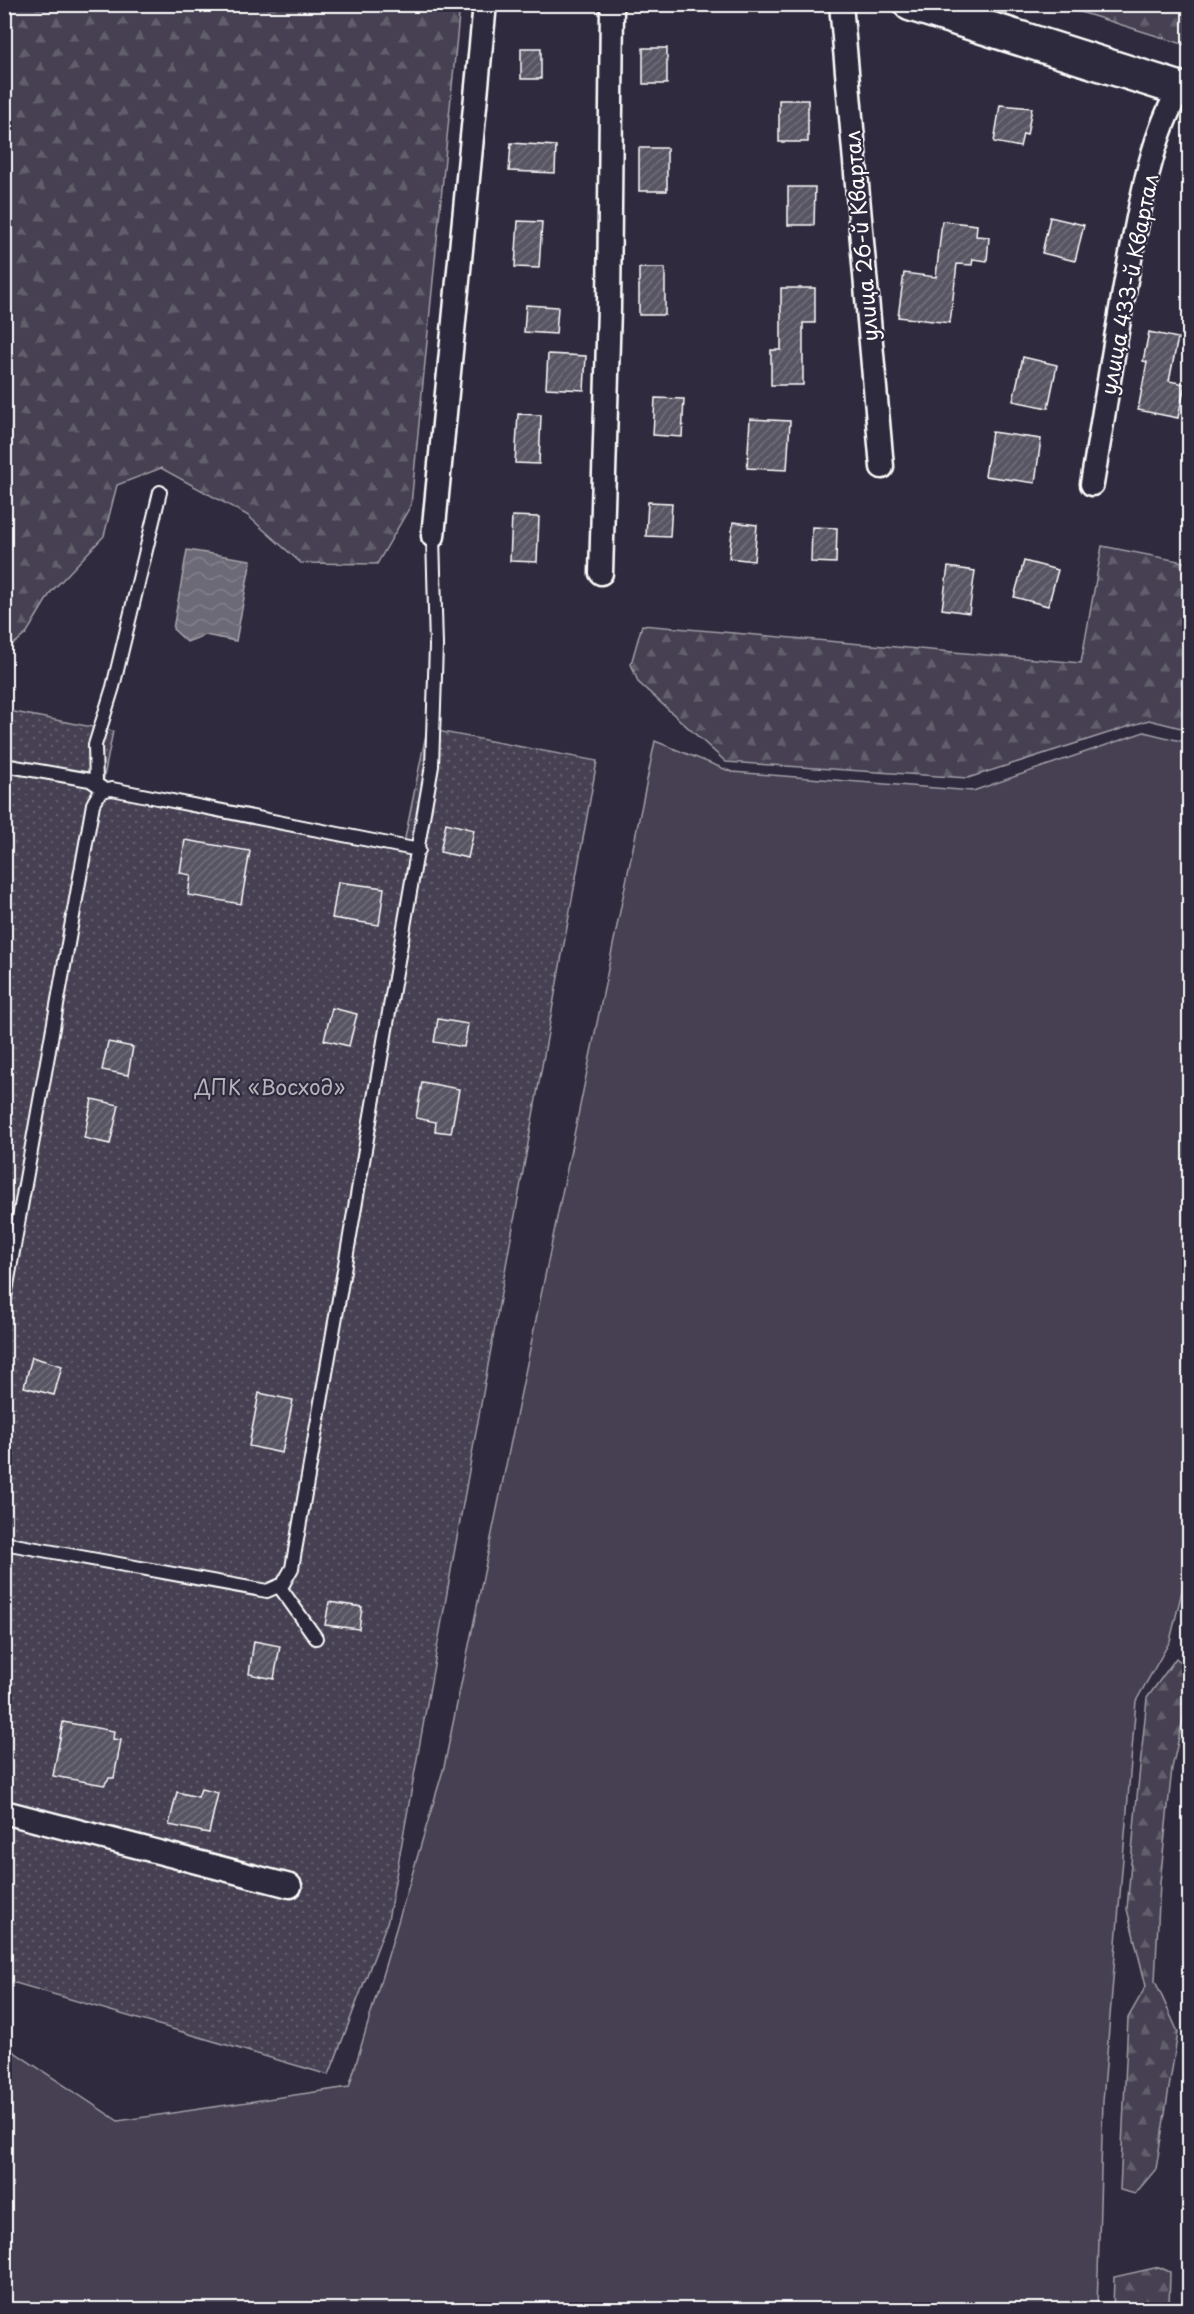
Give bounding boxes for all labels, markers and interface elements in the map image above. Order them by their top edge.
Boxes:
street label: улица 26-й Квартал [835,129,885,343]
street label: улица 433-й Квартал [1091,171,1165,397]
park label: ДПК «Восход» [194,1070,345,1102]

